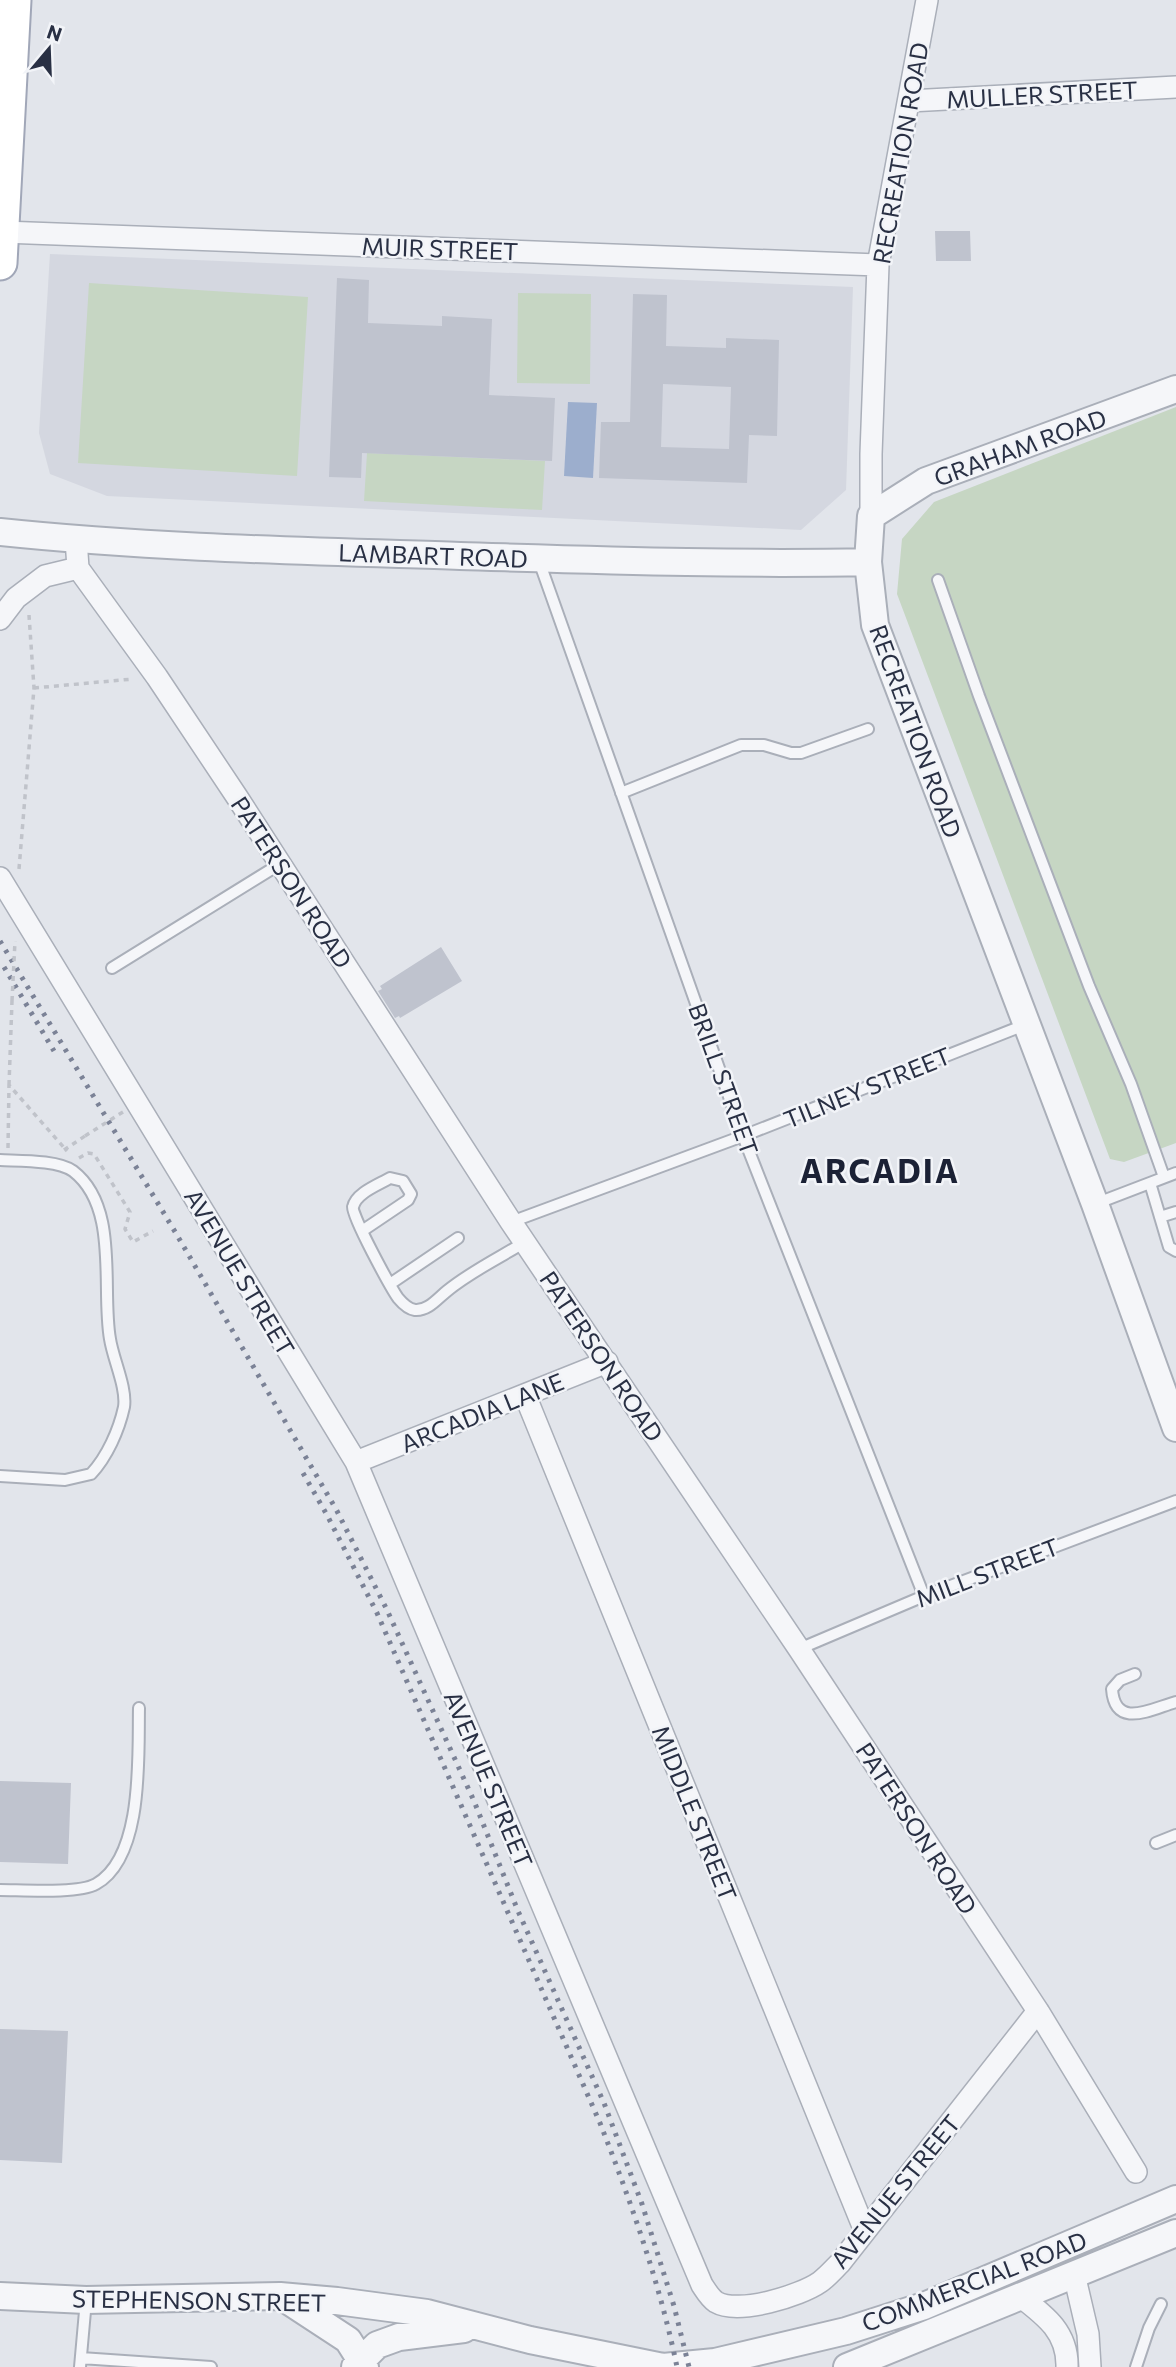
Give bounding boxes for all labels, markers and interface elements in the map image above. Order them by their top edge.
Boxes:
north arrow [14,14,84,84]
text: N [44,19,65,46]
street label: RECREATION ROAD [866,40,934,266]
street label: MULLER STREET [945,75,1139,113]
street label: MUIR STREET [361,231,519,265]
street label: GRAHAM ROAD [930,402,1110,492]
street label: LAMBART ROAD [338,537,528,573]
street label: RECREATION ROAD [864,620,968,842]
street label: PATERSON ROAD [226,791,358,973]
street label: BRILL STREET [683,999,765,1159]
street label: TILNEY STREET [779,1040,955,1134]
district label: ARCADIA [800,1150,960,1190]
street label: AVENUE STREET [179,1183,301,1361]
street label: PATERSON ROAD [534,1265,670,1447]
street label: ARCADIA LANE [396,1366,568,1458]
street label: MILL STREET [911,1531,1063,1613]
street label: AVENUE STREET [439,1686,539,1872]
street label: MIDDLE STREET [647,1721,743,1905]
street label: PATERSON ROAD [851,1737,983,1919]
street label: AVENUE STREET [824,2108,966,2274]
street label: COMMERCIAL ROAD [858,2225,1090,2337]
street label: STEPHENSON STREET [72,2283,326,2317]

